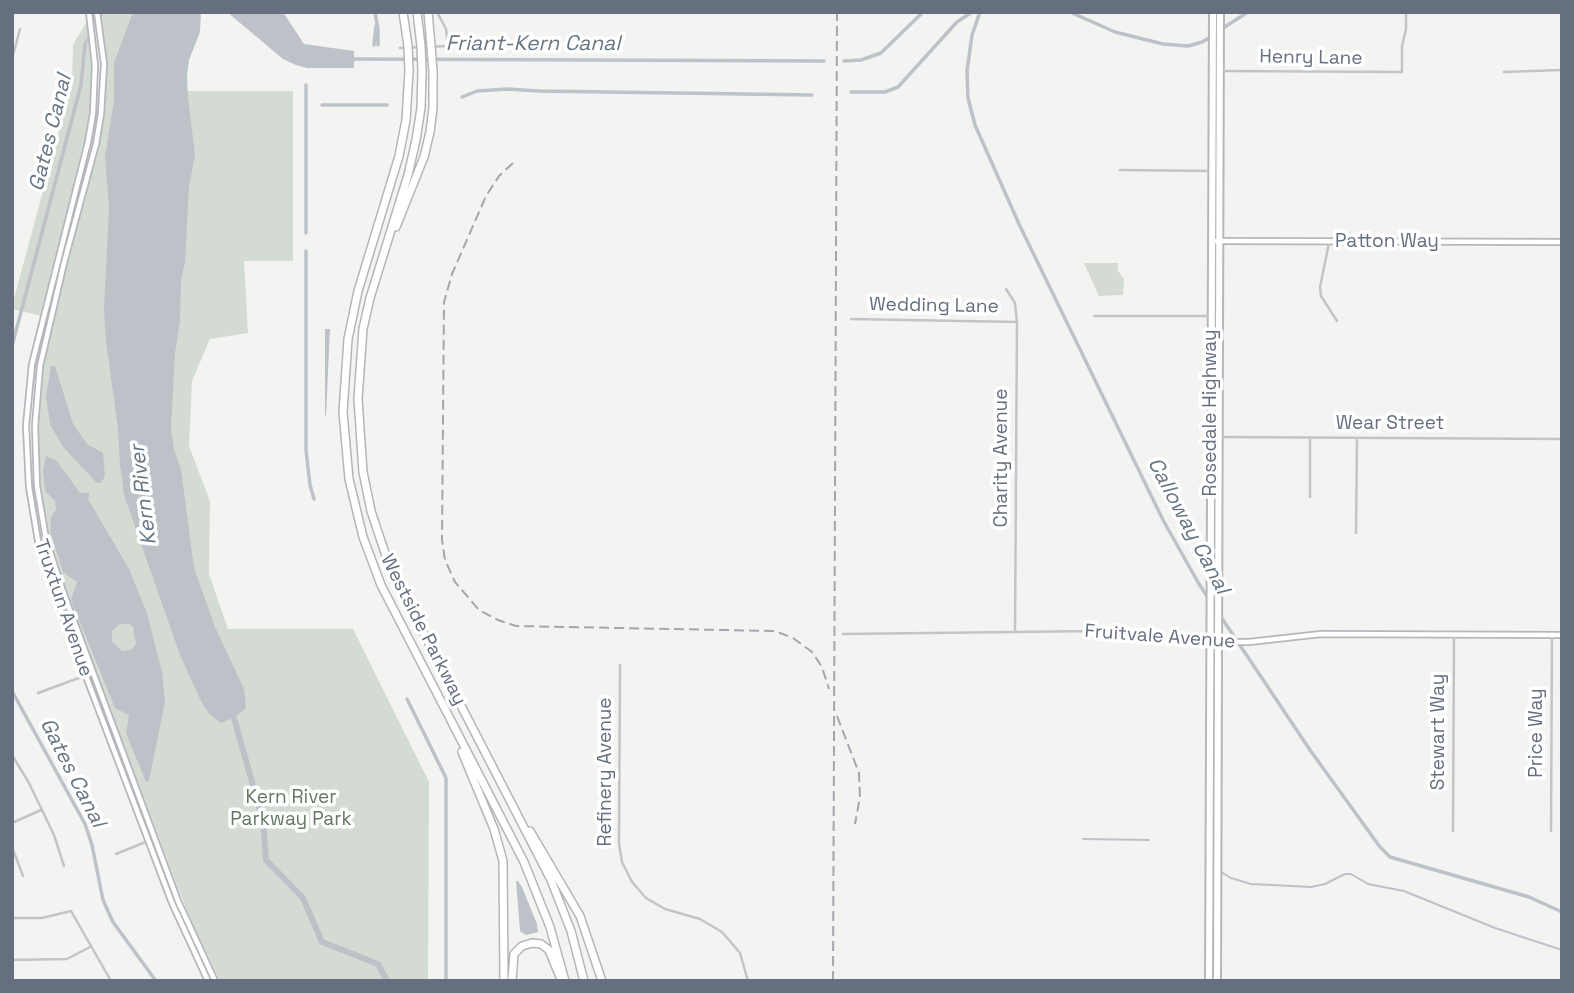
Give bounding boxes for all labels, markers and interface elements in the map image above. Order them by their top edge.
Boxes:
water label: Friant-Kern Canal [446,31,620,57]
street label: Henry Lane [1259,46,1363,70]
water label: Gates Canal [24,72,78,194]
street label: Patton Way [1335,231,1439,253]
street label: Wedding Lane [869,293,999,319]
street label: Rosedale Highway [1200,329,1222,497]
street label: Charity Avenue [991,389,1013,527]
street label: Wear Street [1336,413,1444,435]
water label: Kern River [125,444,163,546]
water label: Calloway Canal [1141,453,1235,599]
street label: Truxtun Avenue [29,536,97,680]
street label: Westside Parkway [375,551,471,709]
street label: Fruitvale Avenue [1084,620,1236,654]
street label: Stewart Way [1428,674,1450,790]
street label: Price Way [1526,688,1548,778]
street label: Refinery Avenue [595,697,617,847]
water label: Gates Canal [34,714,110,832]
park label: Kern River Parkway Park [230,787,352,831]

